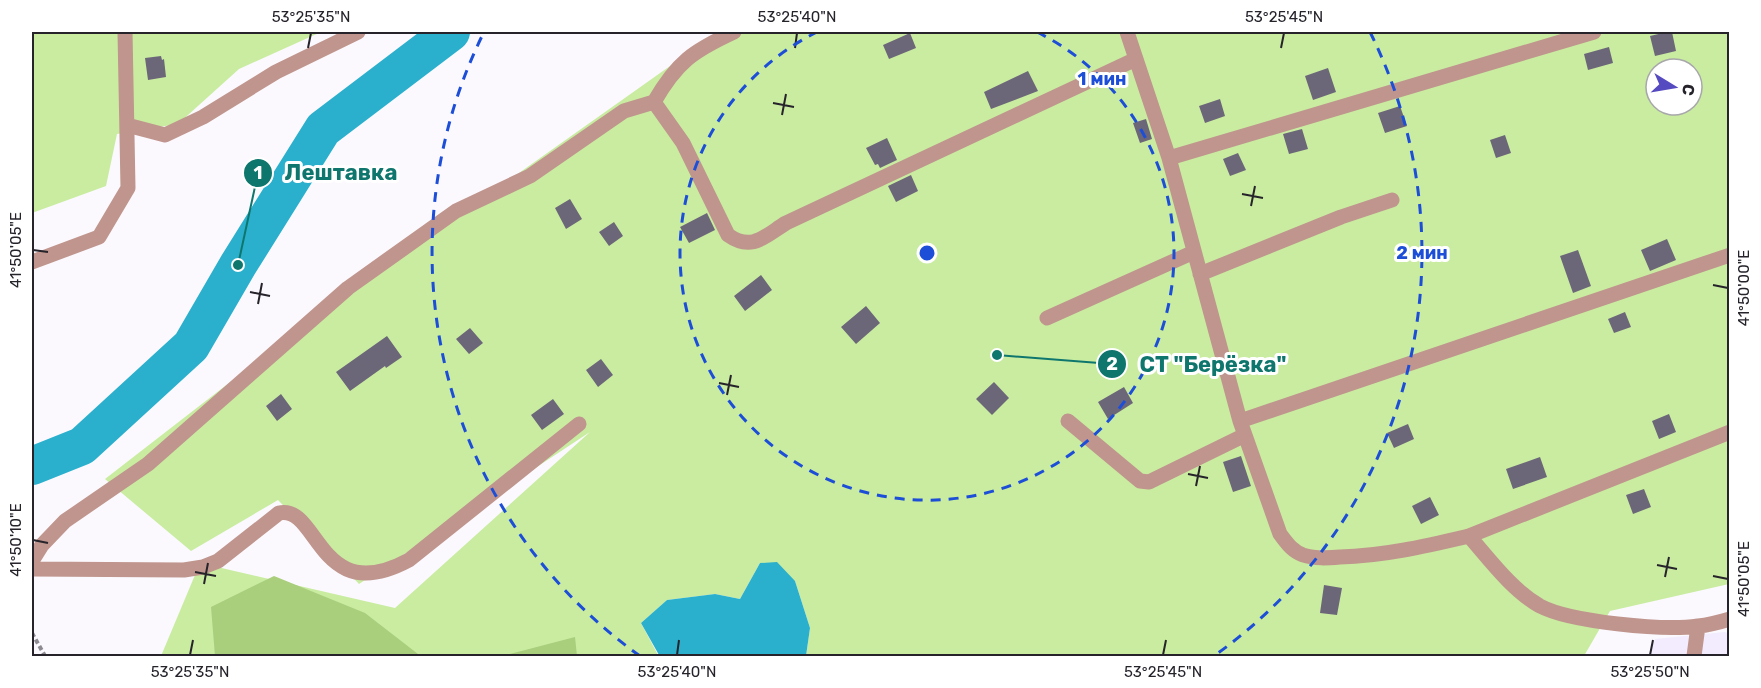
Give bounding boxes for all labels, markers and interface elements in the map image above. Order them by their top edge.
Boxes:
text: 53°25'35"N [272,8,350,26]
text: 53°25'40"N [758,8,836,26]
text: 53°25'45"N [1245,8,1323,26]
north arrow [1644,57,1704,117]
text: 1 мин [1078,68,1126,90]
text: С [1678,82,1699,97]
callout: Лештавка [243,153,410,193]
text: Лештавка [285,159,397,186]
text: 1 [254,162,262,184]
text: 41°50'05"E [7,212,25,288]
text: 2 мин [1396,242,1448,264]
centre of rings [917,243,937,263]
text: 41°50'00"E [1735,250,1753,326]
callout: СТ "Берёзка" [1097,344,1298,384]
text: СТ "Берёзка" [1140,351,1287,378]
text: 2 [1106,353,1118,375]
text: 41°50'10"E [7,503,25,577]
text: 41°50'05"E [1735,541,1753,617]
text: 53°25'35"N [151,663,229,681]
text: 53°25'40"N [638,663,716,681]
text: 53°25'45"N [1124,663,1202,681]
text: 53°25'50"N [1610,663,1690,681]

